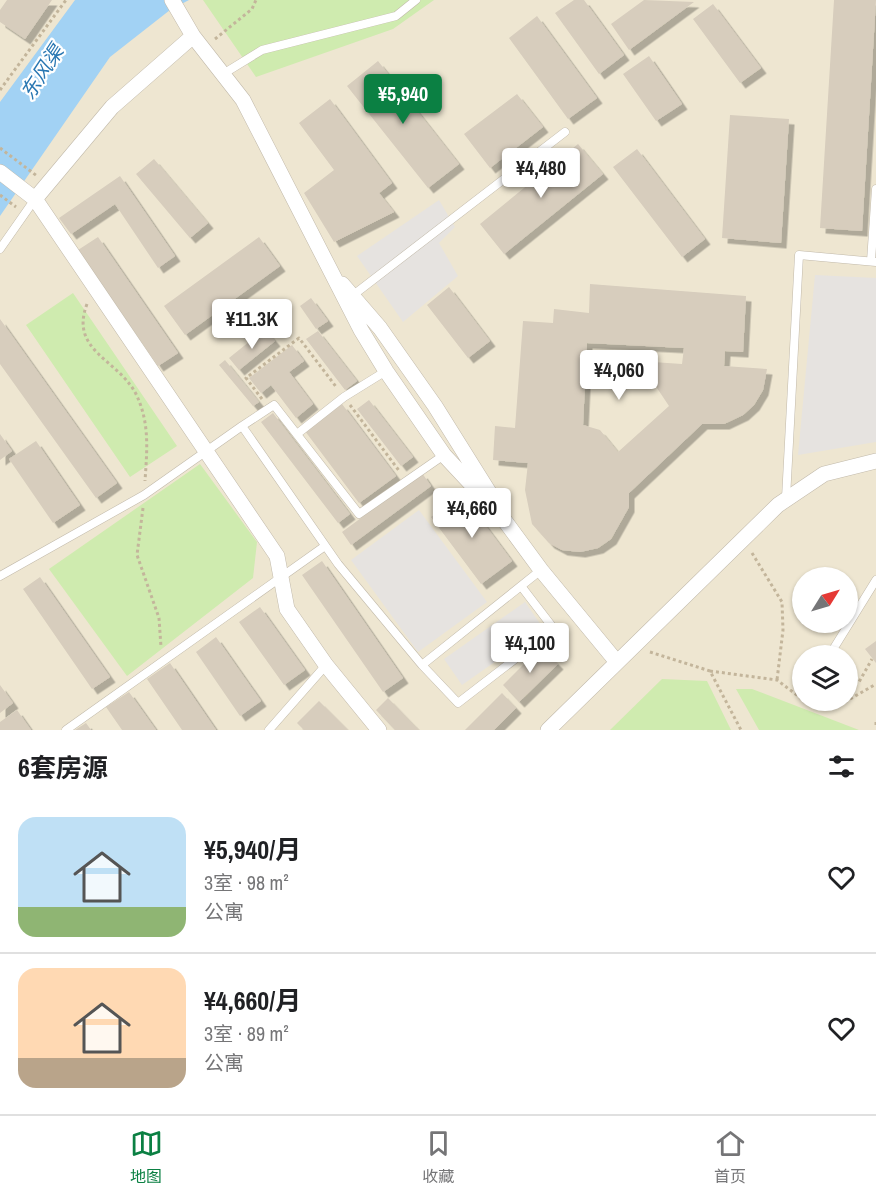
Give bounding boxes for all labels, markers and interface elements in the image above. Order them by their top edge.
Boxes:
water label: 东风渠 [14,37,71,104]
pin: ¥5,940 [354,74,452,125]
text: ¥5,940 [378,80,428,107]
pin: ¥4,480 [492,148,590,199]
text: ¥4,480 [516,154,566,181]
pin: ¥11.3K [203,299,301,350]
text: ¥11.3K [226,305,278,332]
pin: ¥4,060 [570,350,668,401]
text: ¥4,060 [594,356,644,383]
pin: ¥4,660 [423,488,521,539]
text: ¥4,660 [447,494,497,521]
north arrow [792,567,858,633]
map controls [792,567,858,711]
pin: ¥4,100 [481,623,579,674]
text: ¥4,100 [505,629,555,656]
button: layers [792,645,858,711]
text: 6套房源 [18,750,108,785]
icon: filters [825,750,858,783]
text: ¥5,940/月 [204,832,301,867]
icon: home [66,841,138,913]
icon: heart [825,861,858,894]
text: 3室 · 98 m² [204,869,289,896]
text: 公寓 [204,898,244,925]
text: ¥4,660/月 [204,983,301,1018]
icon: home [66,992,138,1064]
icon: heart [825,1012,858,1045]
text: 3室 · 89 m² [204,1020,289,1047]
text: 公寓 [204,1049,244,1076]
tab: 地图 [130,1127,163,1187]
tab: 收藏 [422,1127,455,1187]
tab: 首页 [714,1127,747,1187]

